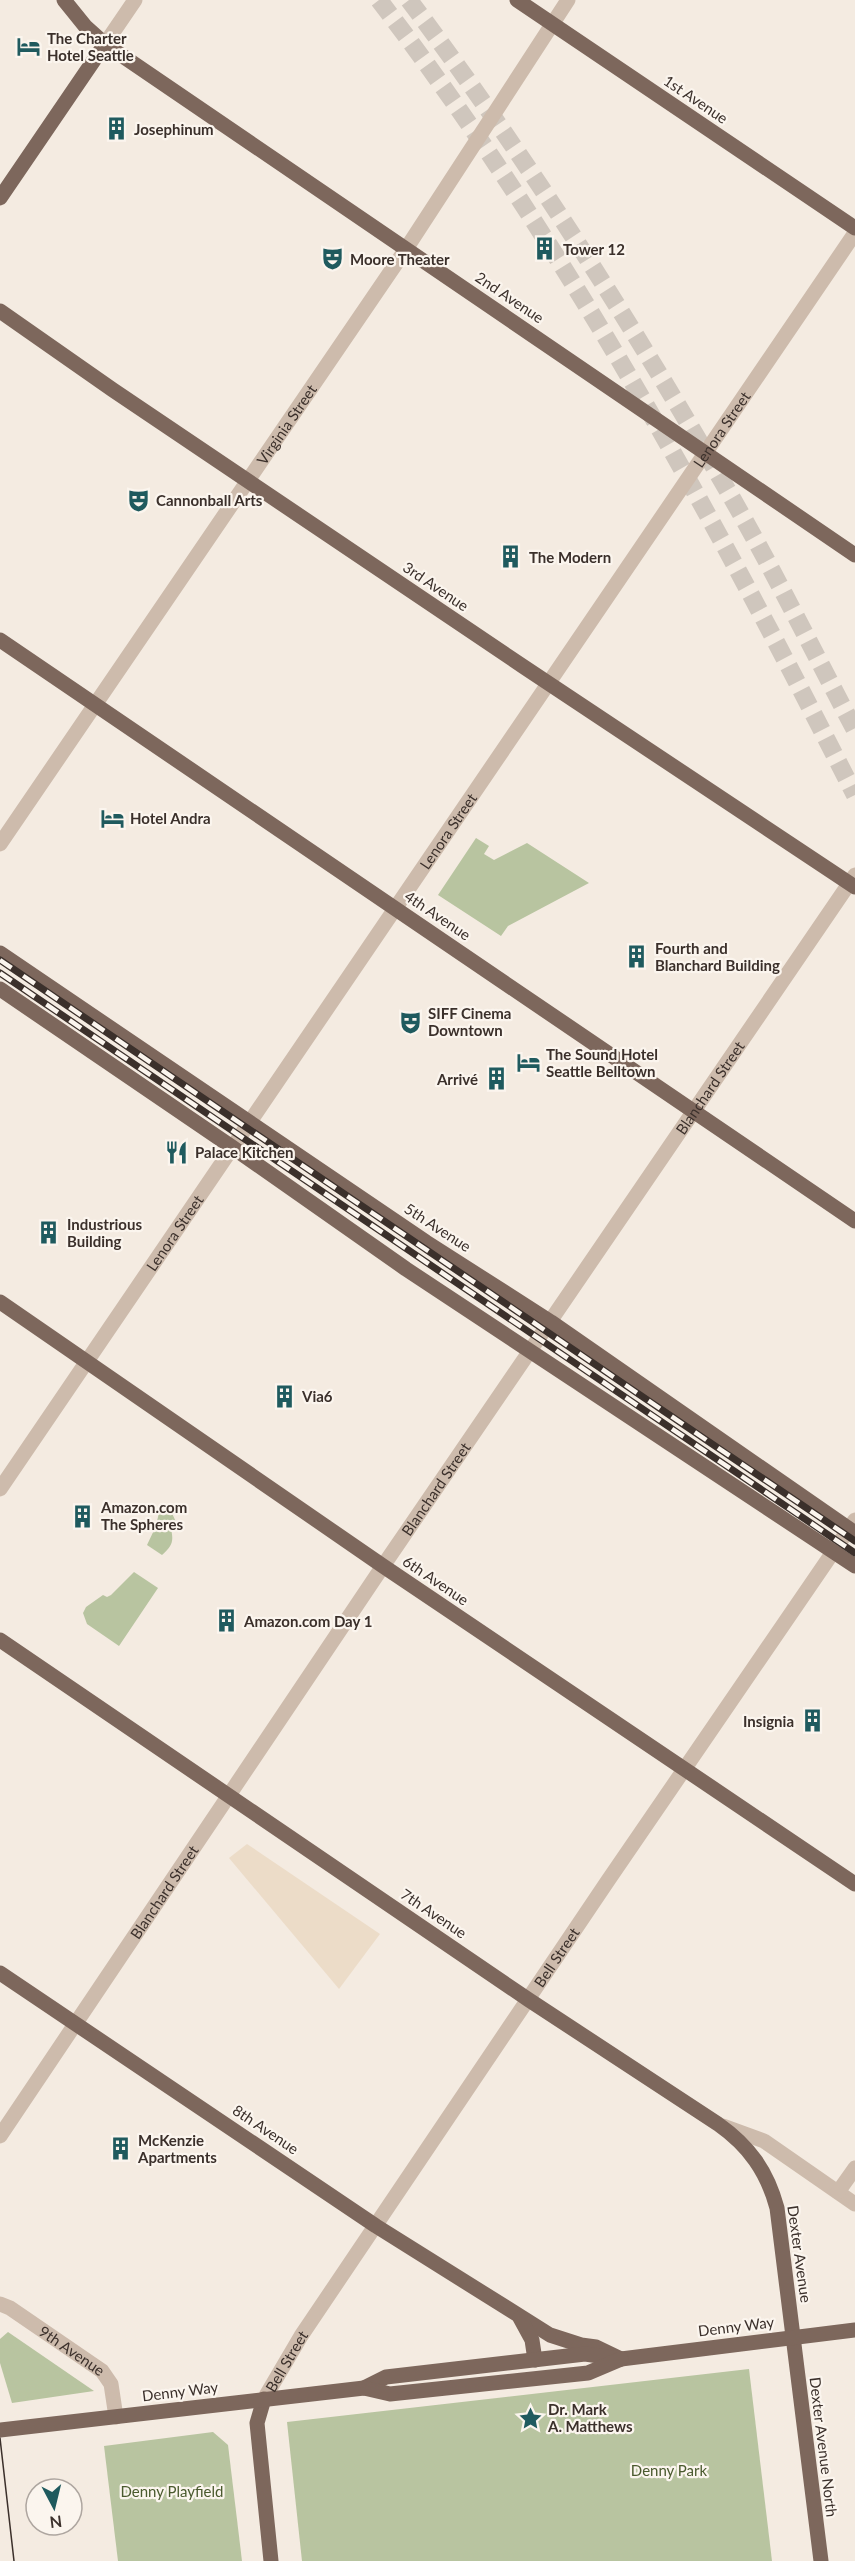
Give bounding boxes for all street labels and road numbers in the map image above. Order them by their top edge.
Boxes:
street label: 1st Avenue [660,71,732,127]
street label: 2nd Avenue [472,268,548,326]
street label: Virginia Street [253,380,320,468]
street label: Lenora Street [689,387,754,471]
street label: 3rd Avenue [400,557,472,615]
street label: Lenora Street [416,789,481,872]
street label: 4th Avenue [402,886,474,944]
street label: Blanchard Street [672,1037,748,1138]
street label: Lenora Street [142,1191,207,1274]
street label: 5th Avenue [401,1199,475,1255]
street label: Blanchard Street [397,1438,474,1539]
street label: 6th Avenue [400,1551,472,1609]
street label: Blanchard Street [126,1841,202,1942]
street label: 7th Avenue [398,1884,470,1942]
street label: Bell Street [530,1923,583,1990]
street label: 8th Avenue [230,2100,302,2158]
street label: Dexter Avenue [784,2204,816,2304]
street label: Denny Way [697,2312,775,2340]
street label: 9th Avenue [36,2322,108,2379]
street label: Bell Street [261,2326,312,2395]
street label: Dexter Avenue North [806,2376,842,2518]
street label: Denny Way [141,2377,219,2405]

